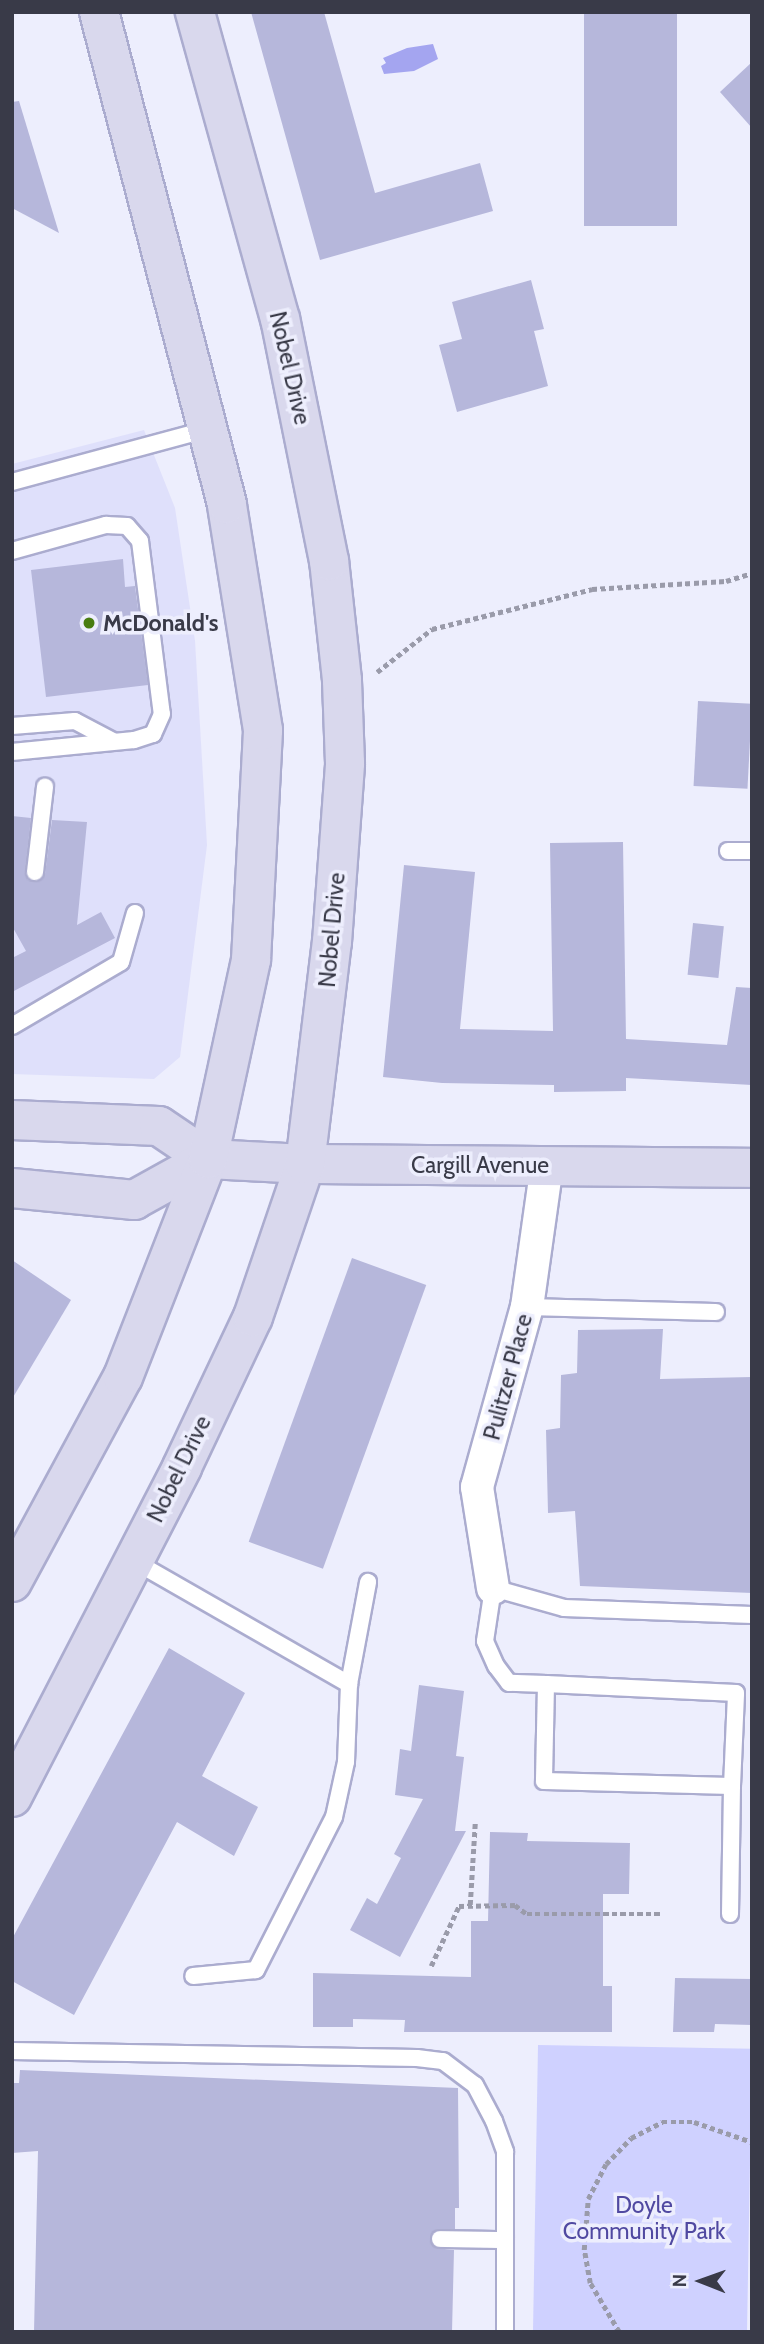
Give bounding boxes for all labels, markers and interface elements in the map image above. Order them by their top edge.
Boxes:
street label: Nobel Drive [264,309,316,427]
place label: McDonald's [103,609,219,637]
marker: McDonald's [81,615,97,631]
street label: Nobel Drive [313,871,351,989]
street label: Cargill Avenue [411,1151,549,1179]
street label: Pulitzer Place [478,1311,538,1443]
street label: Nobel Drive [141,1411,217,1527]
park label: Doyle Community Park [563,2191,725,2245]
north arrow [666,2246,736,2316]
text: N [668,2274,691,2288]

